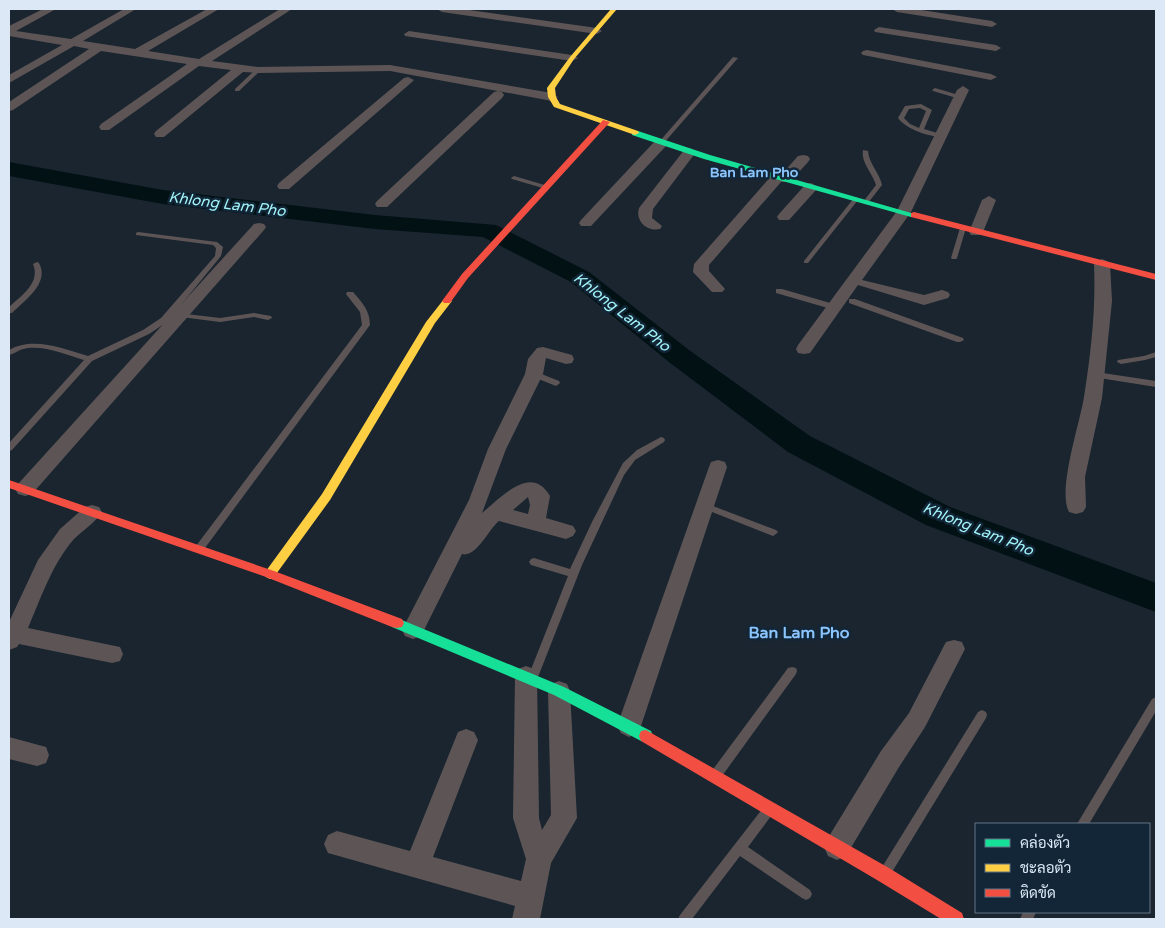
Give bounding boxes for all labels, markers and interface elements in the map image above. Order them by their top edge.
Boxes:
district label: Ban Lam Pho [710,164,799,181]
water label: Khlong Lam Pho [168,188,287,220]
water label: Khlong Lam Pho [570,269,675,356]
water label: Khlong Lam Pho [920,499,1037,560]
district label: Ban Lam Pho [748,623,850,643]
legend [975,823,1150,913]
text: คล่องตัว [1020,833,1070,852]
text: ชะลอตัว [1020,859,1071,877]
text: ติดขัด [1020,884,1056,902]

